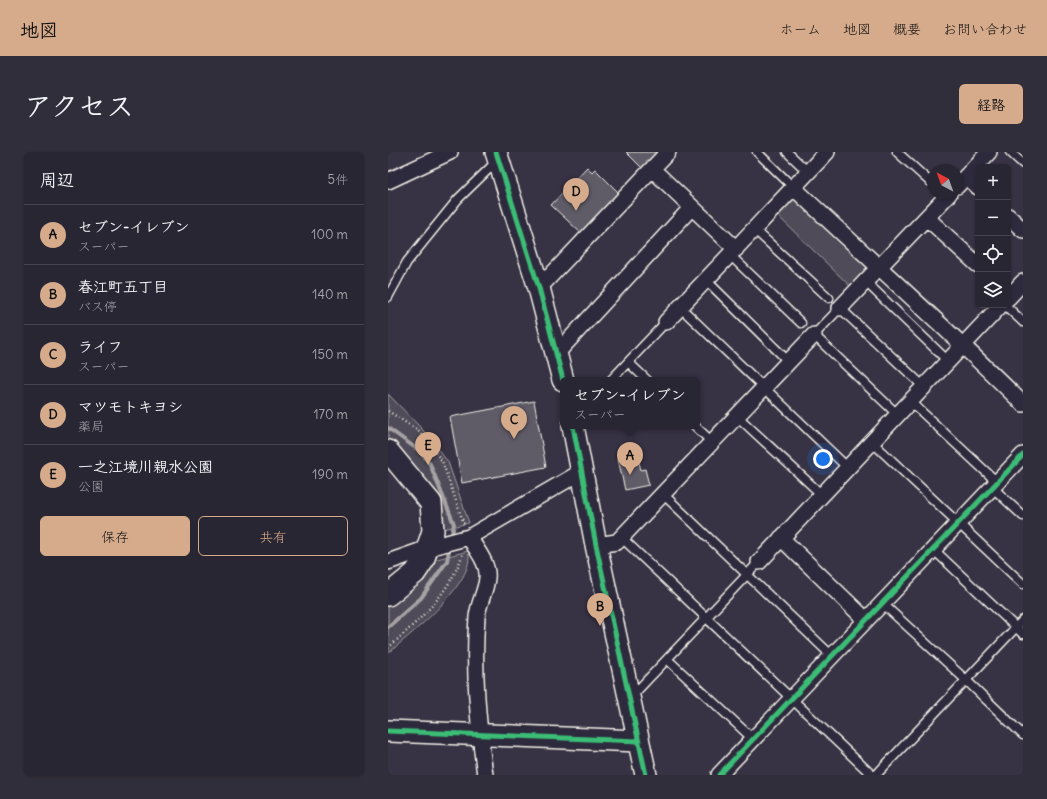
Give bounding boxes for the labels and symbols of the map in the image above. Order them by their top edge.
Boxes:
north arrow [927,164,963,200]
pin: D [563,178,589,211]
pin: C [501,406,527,439]
pin: E [415,432,441,465]
pin: A [617,442,643,475]
your location [813,449,833,469]
pin: B [587,593,613,626]

